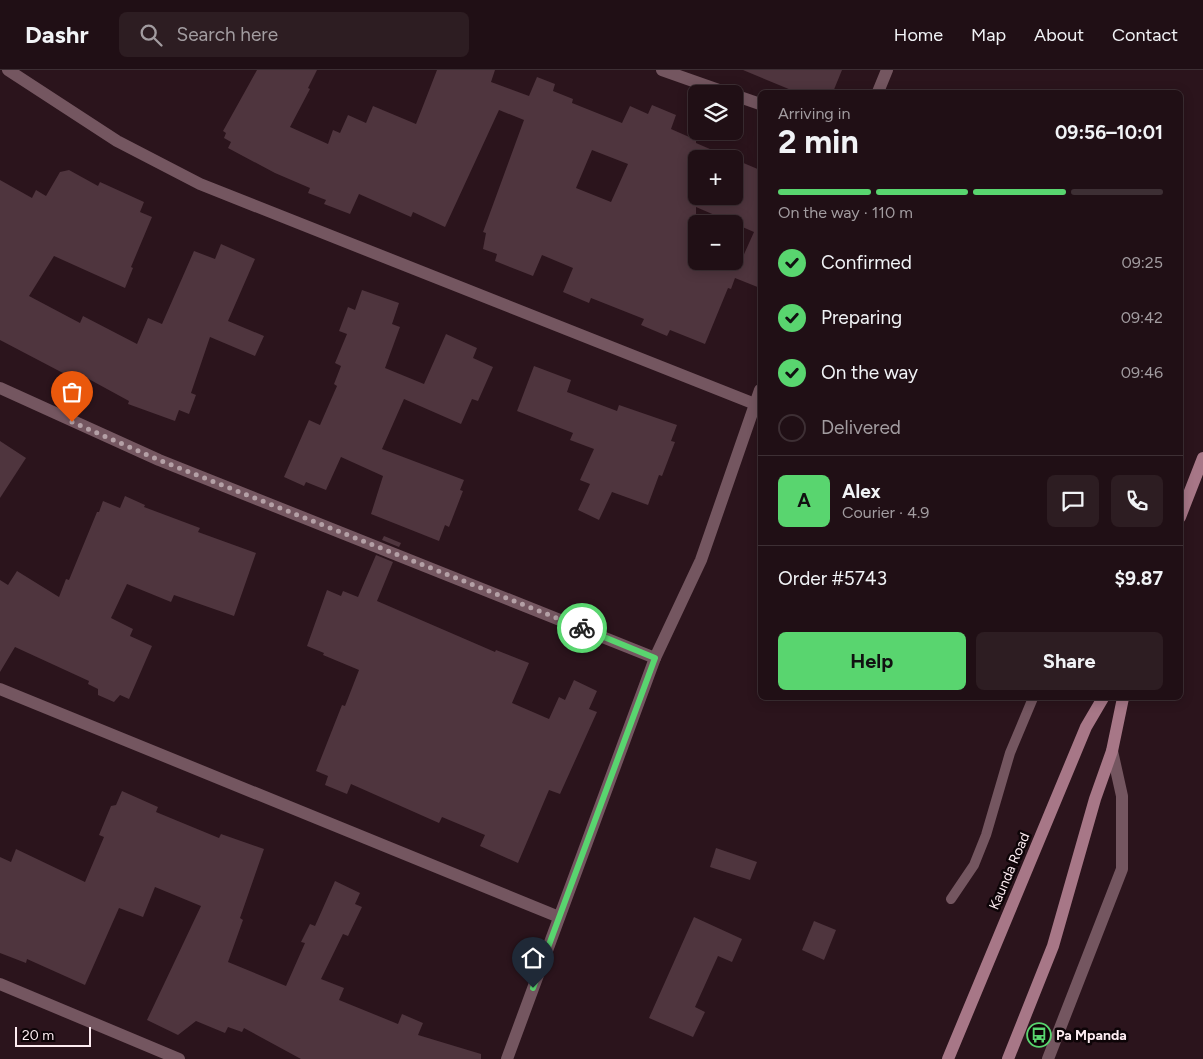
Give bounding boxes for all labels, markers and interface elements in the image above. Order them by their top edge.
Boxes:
search box [119,12,469,57]
text: Dashr [25,20,89,49]
icon: search [137,21,165,49]
text: Search here [177,23,278,46]
text: Home [894,24,943,46]
text: Map [971,24,1006,46]
text: About [1034,24,1084,46]
text: Contact [1112,24,1178,46]
map controls [688,85,743,270]
button: layers [688,85,743,140]
text: Arriving in [778,104,850,123]
text: 09:56–10:01 [1055,121,1163,144]
text: 2 min [778,123,859,161]
button: + [688,150,743,205]
text: On the way · 110 m [778,203,913,222]
button: − [688,215,743,270]
icon: check [778,249,806,277]
text: Confirmed [821,251,912,274]
text: 09:25 [1121,253,1163,272]
icon: check [778,304,806,332]
text: Preparing [821,306,902,329]
text: 09:42 [1121,308,1163,327]
icon: check [778,359,806,387]
text: On the way [821,361,918,384]
text: 09:46 [1121,363,1163,382]
pin [51,371,93,422]
icon: bag [58,378,86,406]
text: Delivered [821,416,901,439]
button: chat [1047,475,1099,527]
button: phone [1111,475,1163,527]
text: Alex [842,480,881,503]
text: A [797,489,811,512]
text: Courier · 4.9 [842,503,929,522]
text: Order #5743 [778,567,887,590]
text: $9.87 [1115,567,1163,590]
courier [557,603,607,653]
icon: bike [568,614,596,642]
button: Help [778,632,966,690]
button: Share [976,632,1163,690]
street label: Kaunda Road [986,830,1033,912]
pin [512,937,554,988]
icon: home [519,944,547,972]
bus stop icon: Pa Mpanda [1026,1022,1052,1048]
scale bar [15,1024,91,1047]
text: 20 m [22,1027,54,1044]
place label: Pa Mpanda [1056,1027,1127,1044]

